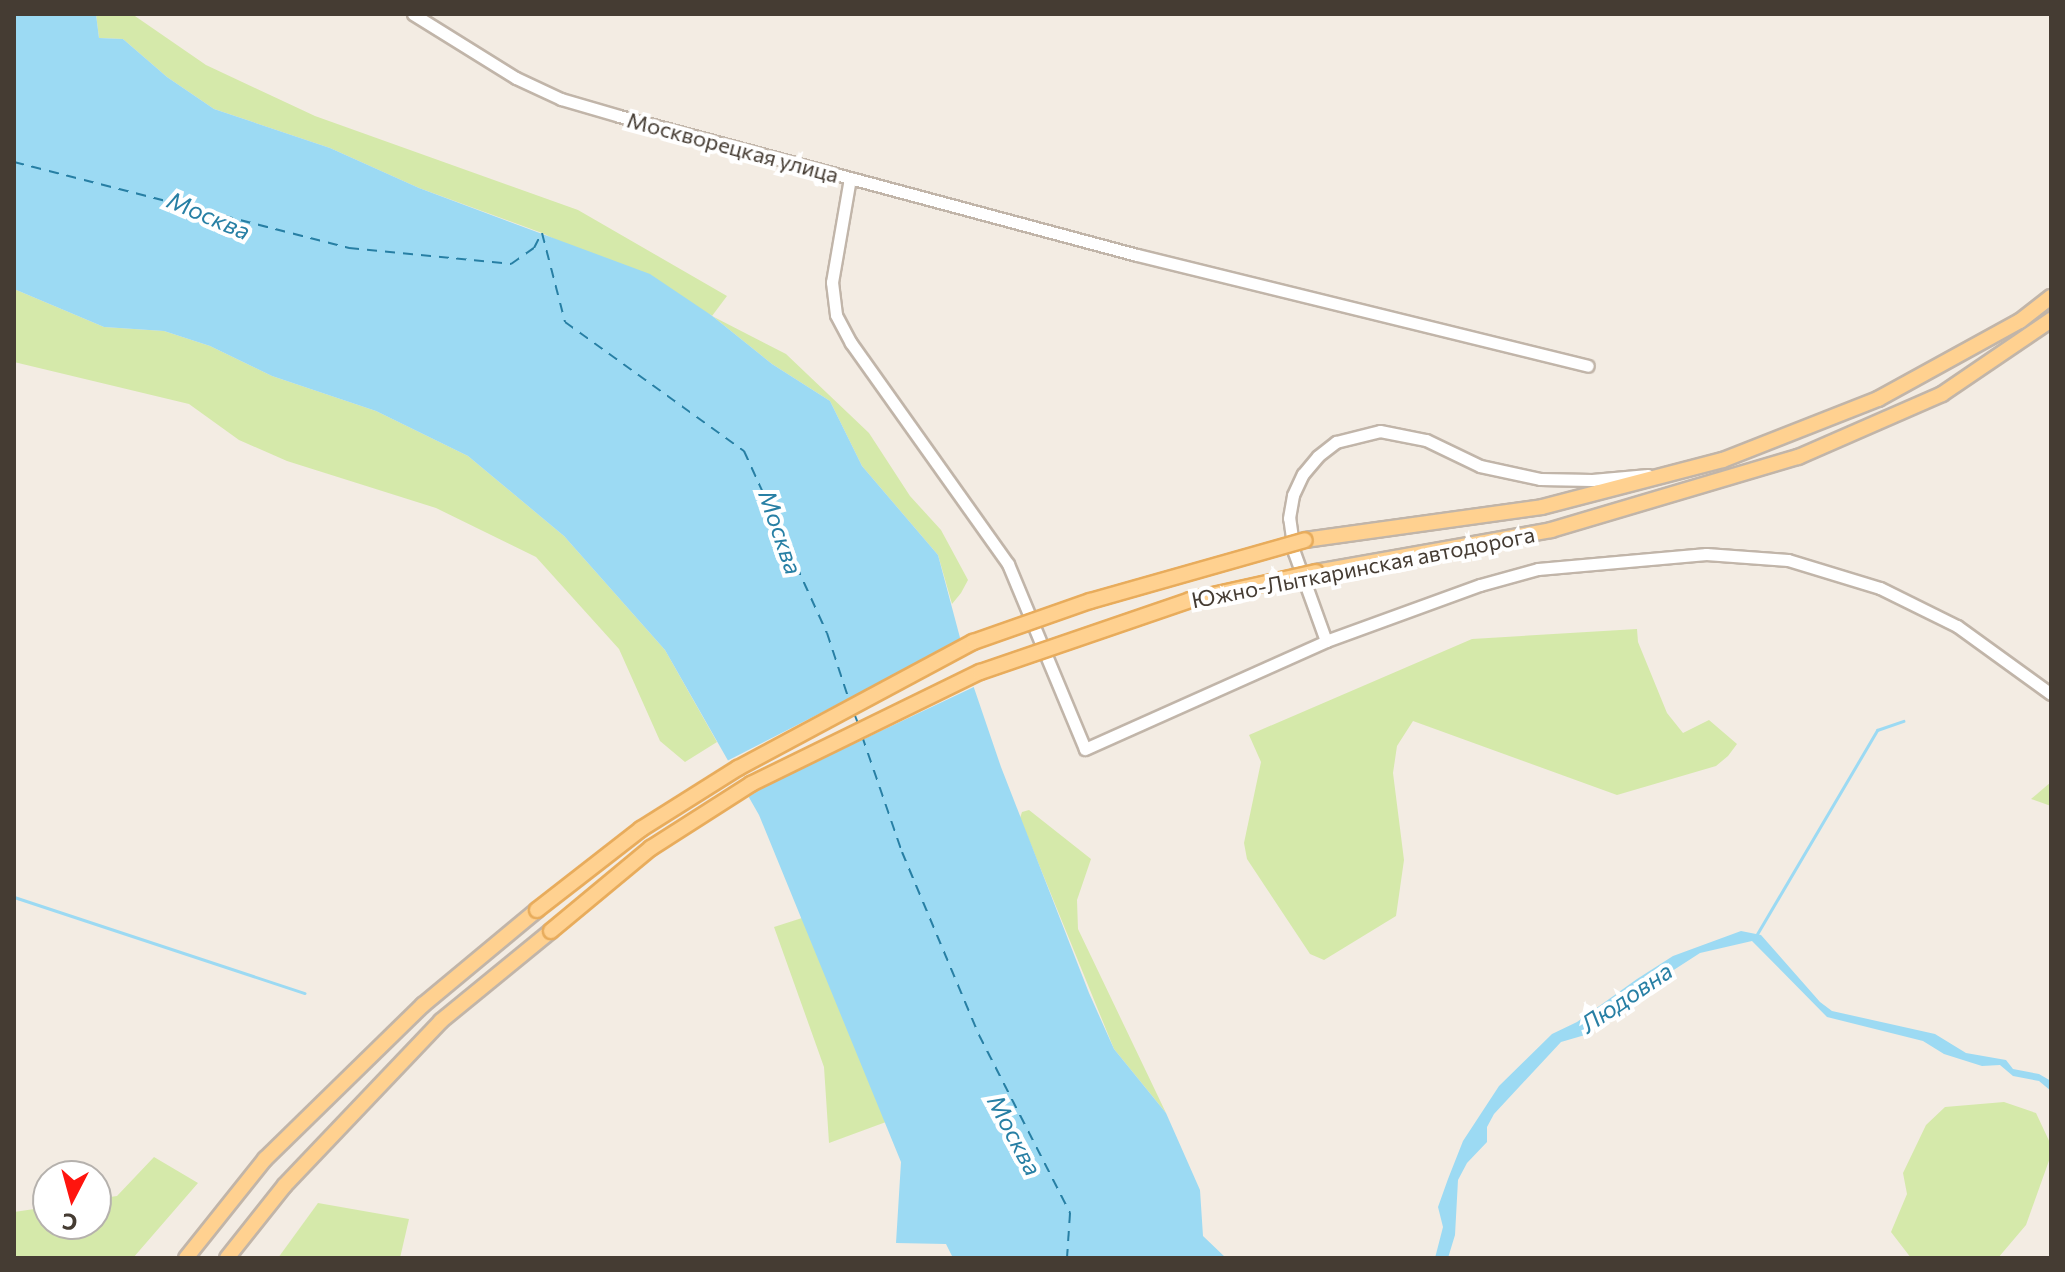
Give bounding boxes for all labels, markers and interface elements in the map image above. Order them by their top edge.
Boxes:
street label: Москворецкая улица [624,106,842,188]
water label: Москва [163,185,255,245]
water label: Москва [753,486,809,578]
street label: Южно-Лыткаринская автодорога [1189,521,1537,613]
water label: Людовна [1575,956,1677,1038]
water label: Москва [982,1090,1048,1180]
north arrow [32,1160,112,1240]
text: С [61,1208,79,1237]

